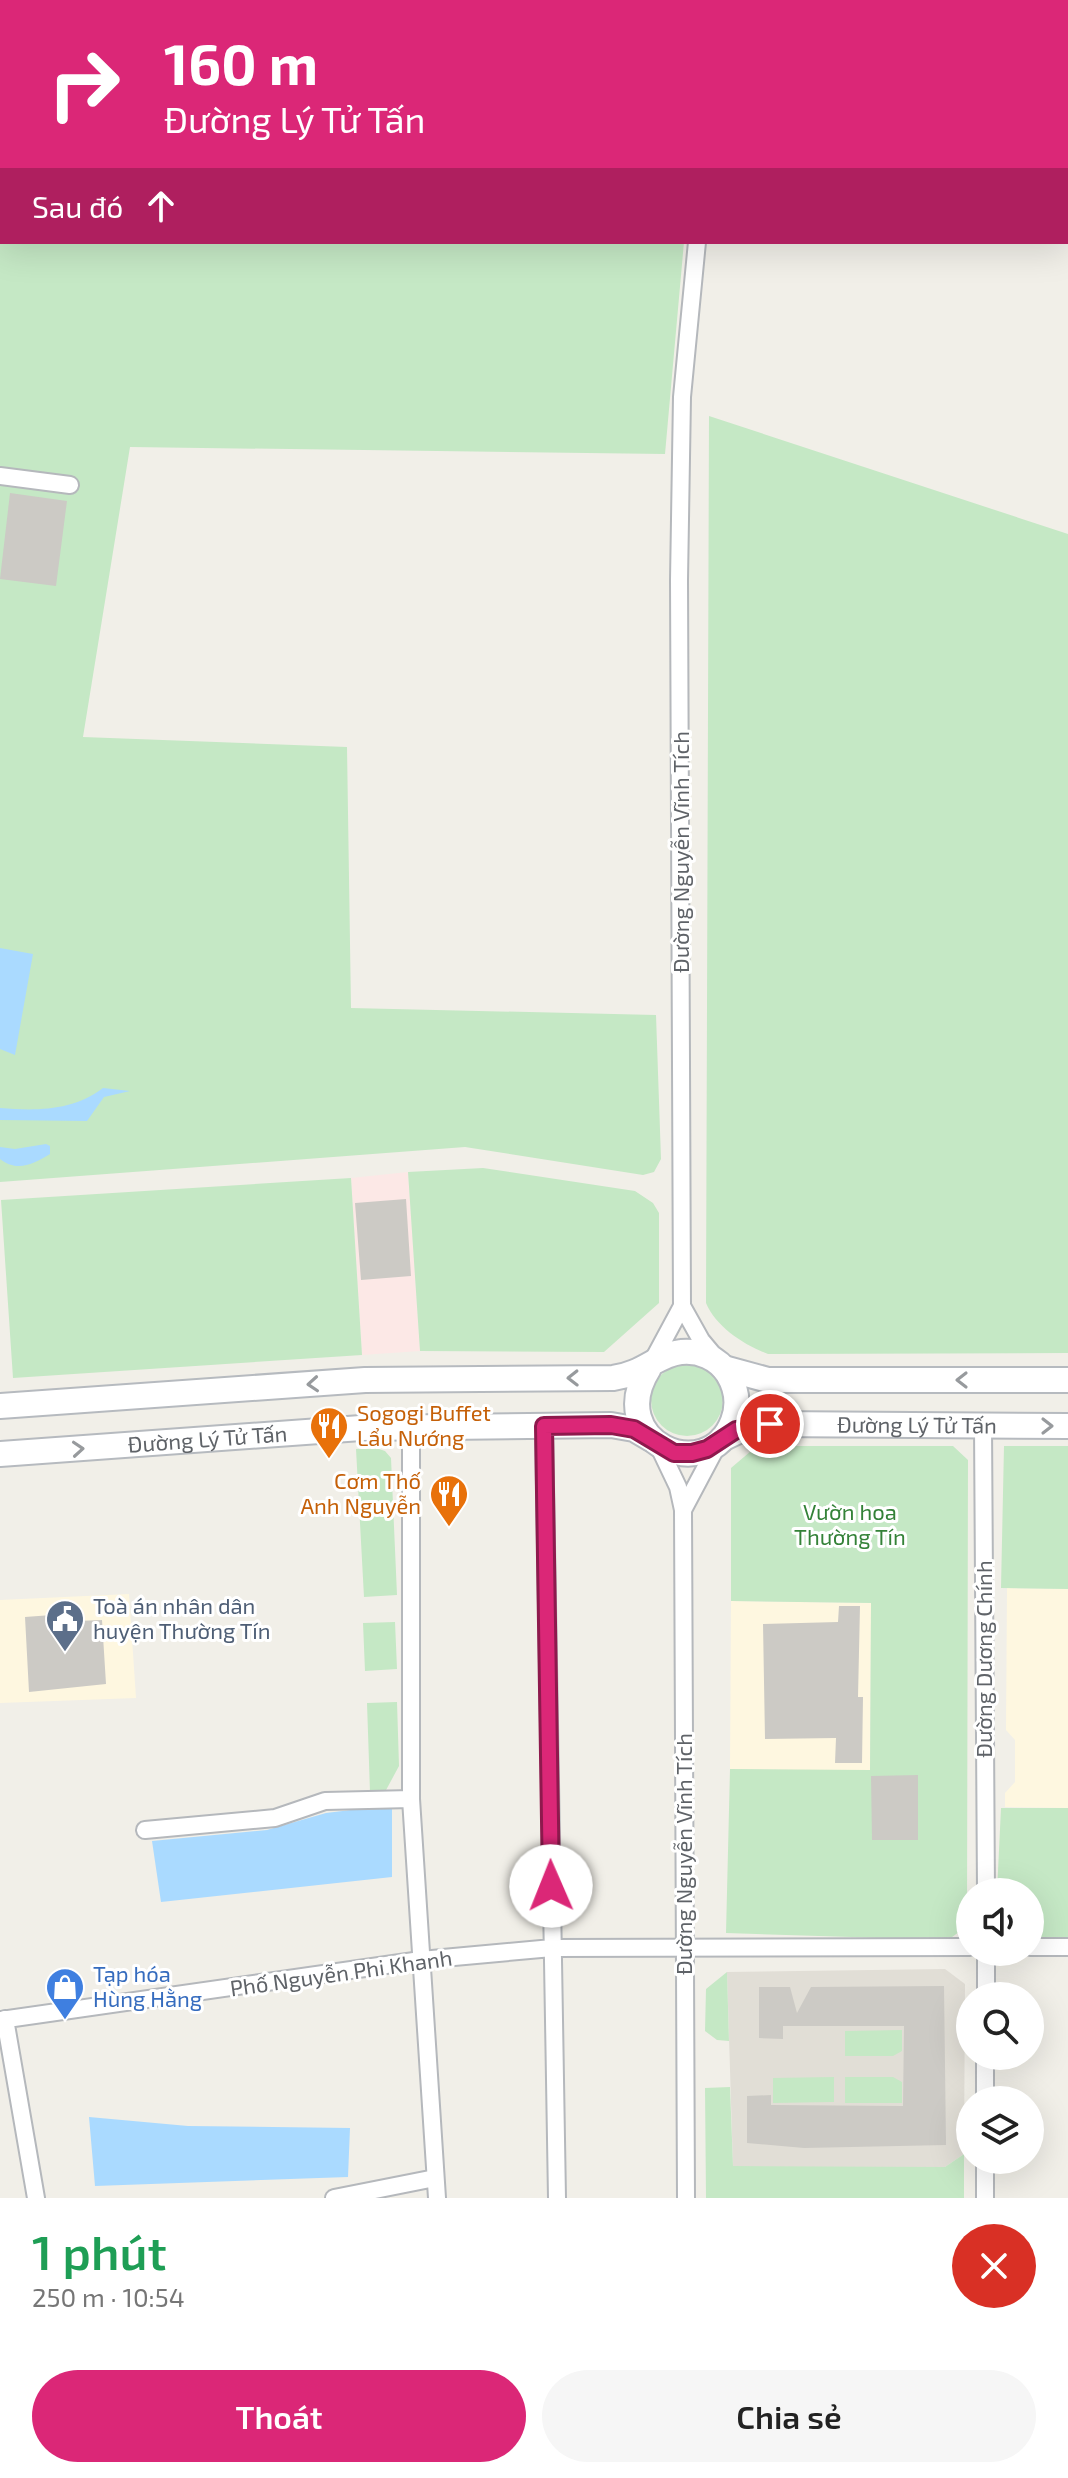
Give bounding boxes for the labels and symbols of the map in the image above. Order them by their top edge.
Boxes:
street label: Đường Nguyễn Vĩnh Tích [667,731,693,973]
one-way arrow [566,1369,579,1387]
one-way arrow [955,1371,968,1389]
one-way arrow [306,1375,319,1392]
pin [736,1390,804,1458]
place label: Sogogi Buffet Lẩu Nướng [357,1399,491,1450]
restaurant icon: Sogogi Buffet Lẩu Nướng [308,1405,350,1460]
street label: Đường Lý Tử Tấn [837,1410,997,1438]
one-way arrow [1041,1417,1054,1435]
street label: Đường Lý Tử Tấn [127,1419,288,1457]
one-way arrow [72,1441,85,1458]
place label: Cơm Thố Anh Nguyễn [300,1467,421,1518]
restaurant icon: Cơm Thố Anh Nguyễn [428,1473,470,1528]
park label: Vườn hoa Thường Tín [794,1498,906,1549]
street label: Đường Dương Chính [970,1560,996,1758]
place label: Toà án nhân dân huyện Thường Tín [93,1592,271,1643]
public building icon: Toà án nhân dân huyện Thường Tín [44,1598,86,1653]
street label: Đường Nguyễn Vĩnh Tích [670,1733,696,1975]
position arrow [509,1844,593,1928]
street label: Phố Nguyễn Phi Khanh [228,1944,454,2000]
place label: Tạp hóa Hùng Hằng [93,1960,202,2011]
shop icon: Tạp hóa Hùng Hằng [44,1966,86,2021]

